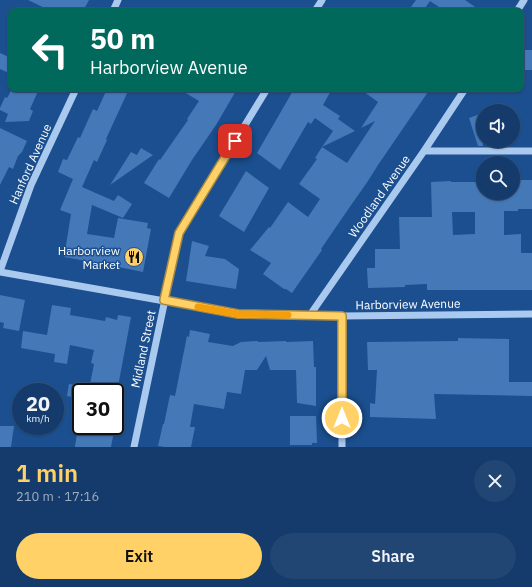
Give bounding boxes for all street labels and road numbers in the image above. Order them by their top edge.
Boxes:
street label: Hanford Avenue [6,121,55,207]
street label: Woodland Avenue [345,152,413,240]
street label: Harborview Avenue [355,296,461,312]
street label: Midland Street [127,309,159,389]

